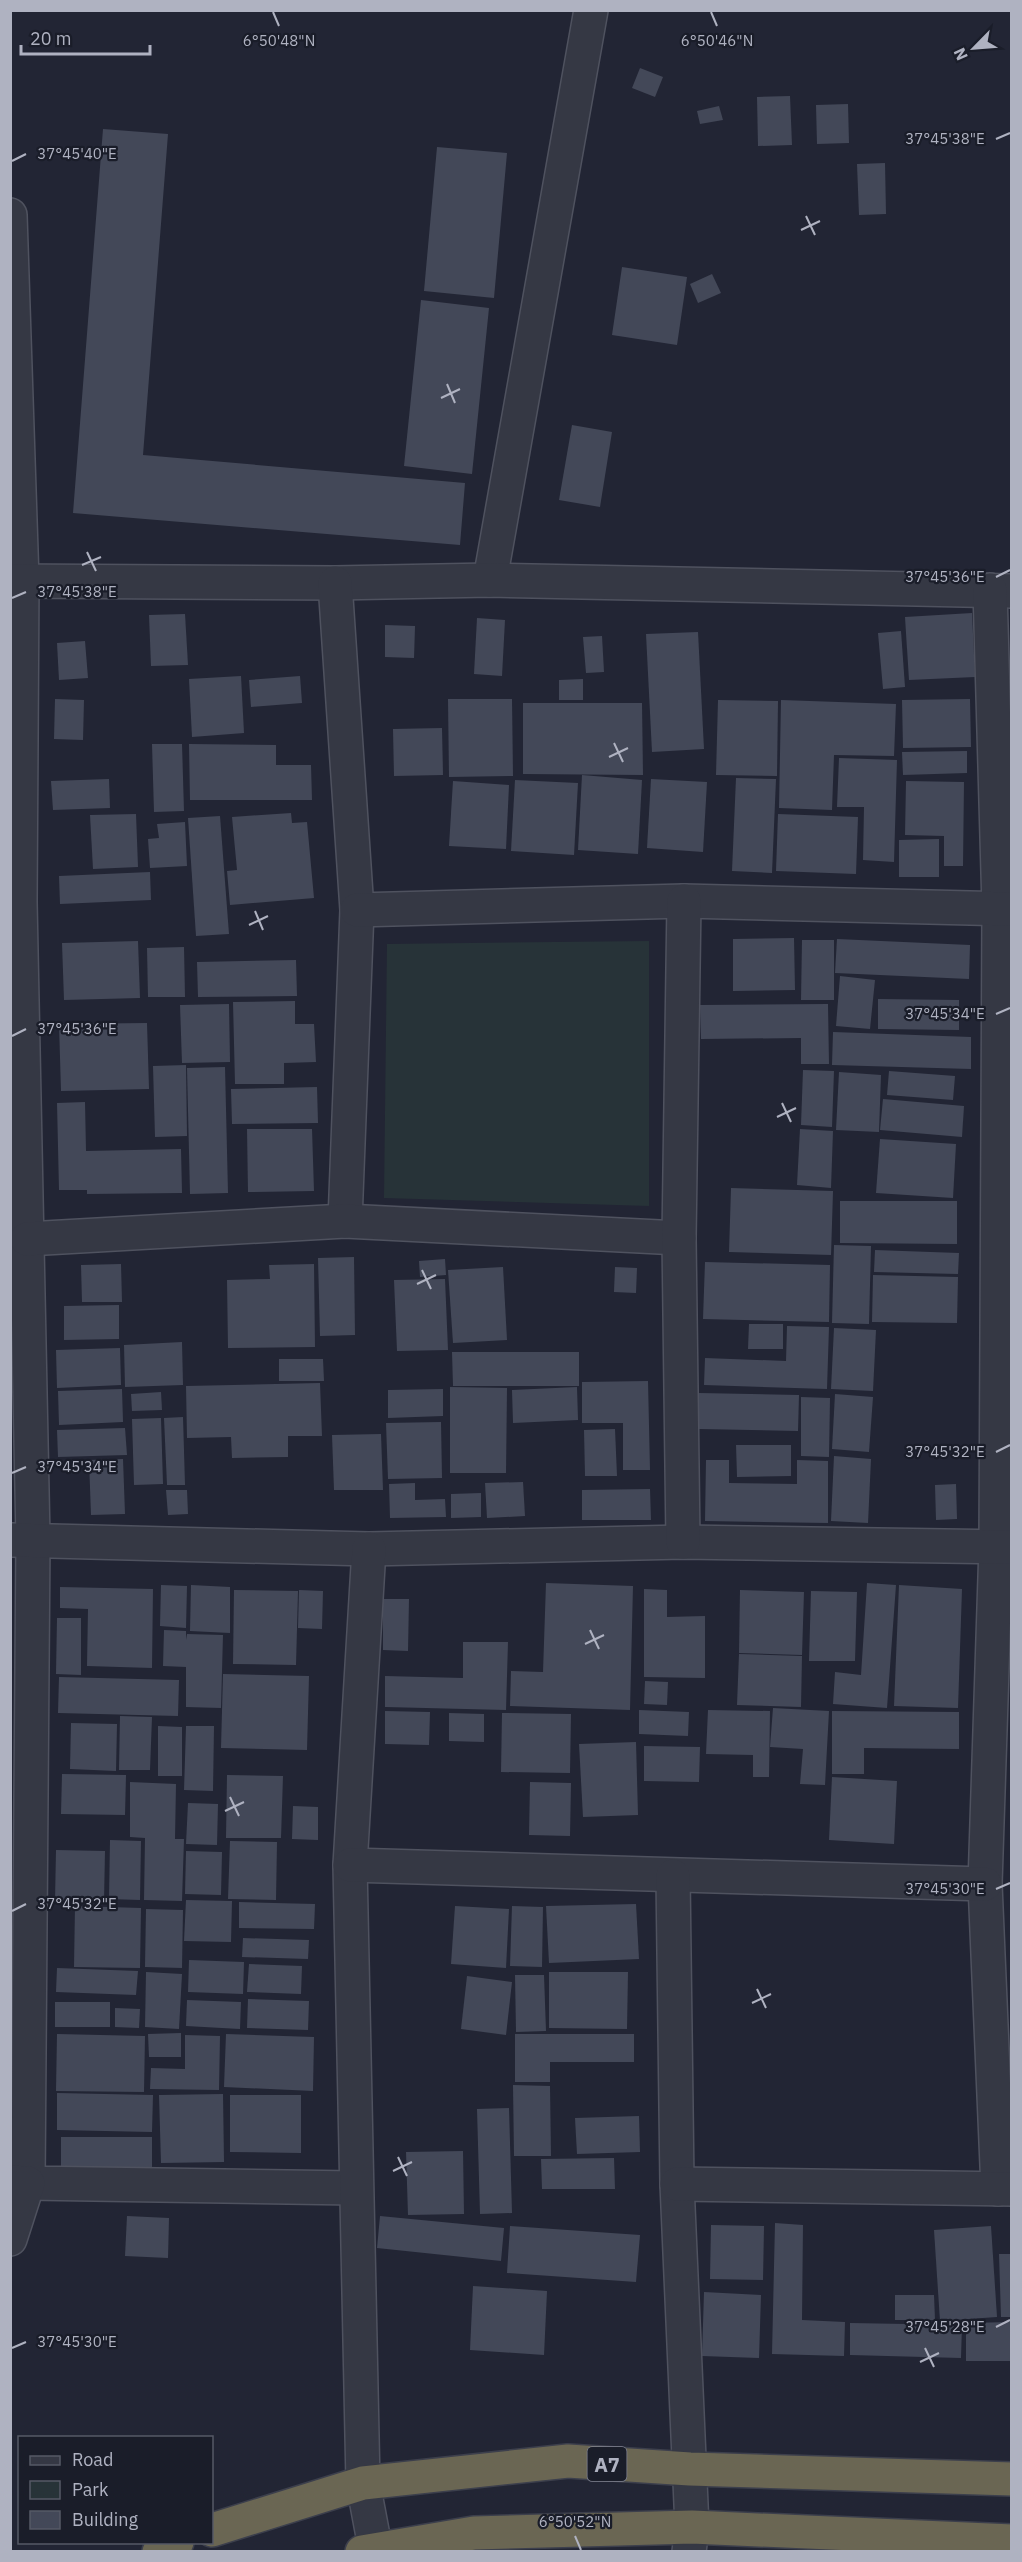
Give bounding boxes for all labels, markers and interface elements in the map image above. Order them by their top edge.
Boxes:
scale bar [21,18,150,56]
north arrow [944,18,1004,78]
text: 20 m [30,27,72,50]
text: 6°50'48"N [243,31,315,50]
text: 6°50'46"N [681,31,753,50]
text: N [949,45,972,64]
text: 37°45'38"E [905,129,985,148]
text: 37°45'40"E [37,144,117,163]
text: 37°45'36"E [905,567,985,586]
text: 37°45'38"E [37,582,117,601]
text: 37°45'34"E [905,1004,985,1023]
text: 37°45'36"E [37,1019,117,1038]
text: 37°45'32"E [905,1442,985,1461]
text: 37°45'34"E [37,1457,117,1476]
text: 37°45'30"E [905,1879,985,1898]
text: 37°45'32"E [37,1894,117,1913]
text: 37°45'28"E [905,2317,985,2336]
text: 37°45'30"E [37,2332,117,2351]
legend [18,2436,213,2544]
road number: A7 [588,2447,626,2481]
text: Road [72,2448,113,2471]
text: Park [72,2478,109,2501]
text: Building [72,2508,139,2531]
text: 6°50'52"N [539,2512,611,2531]

